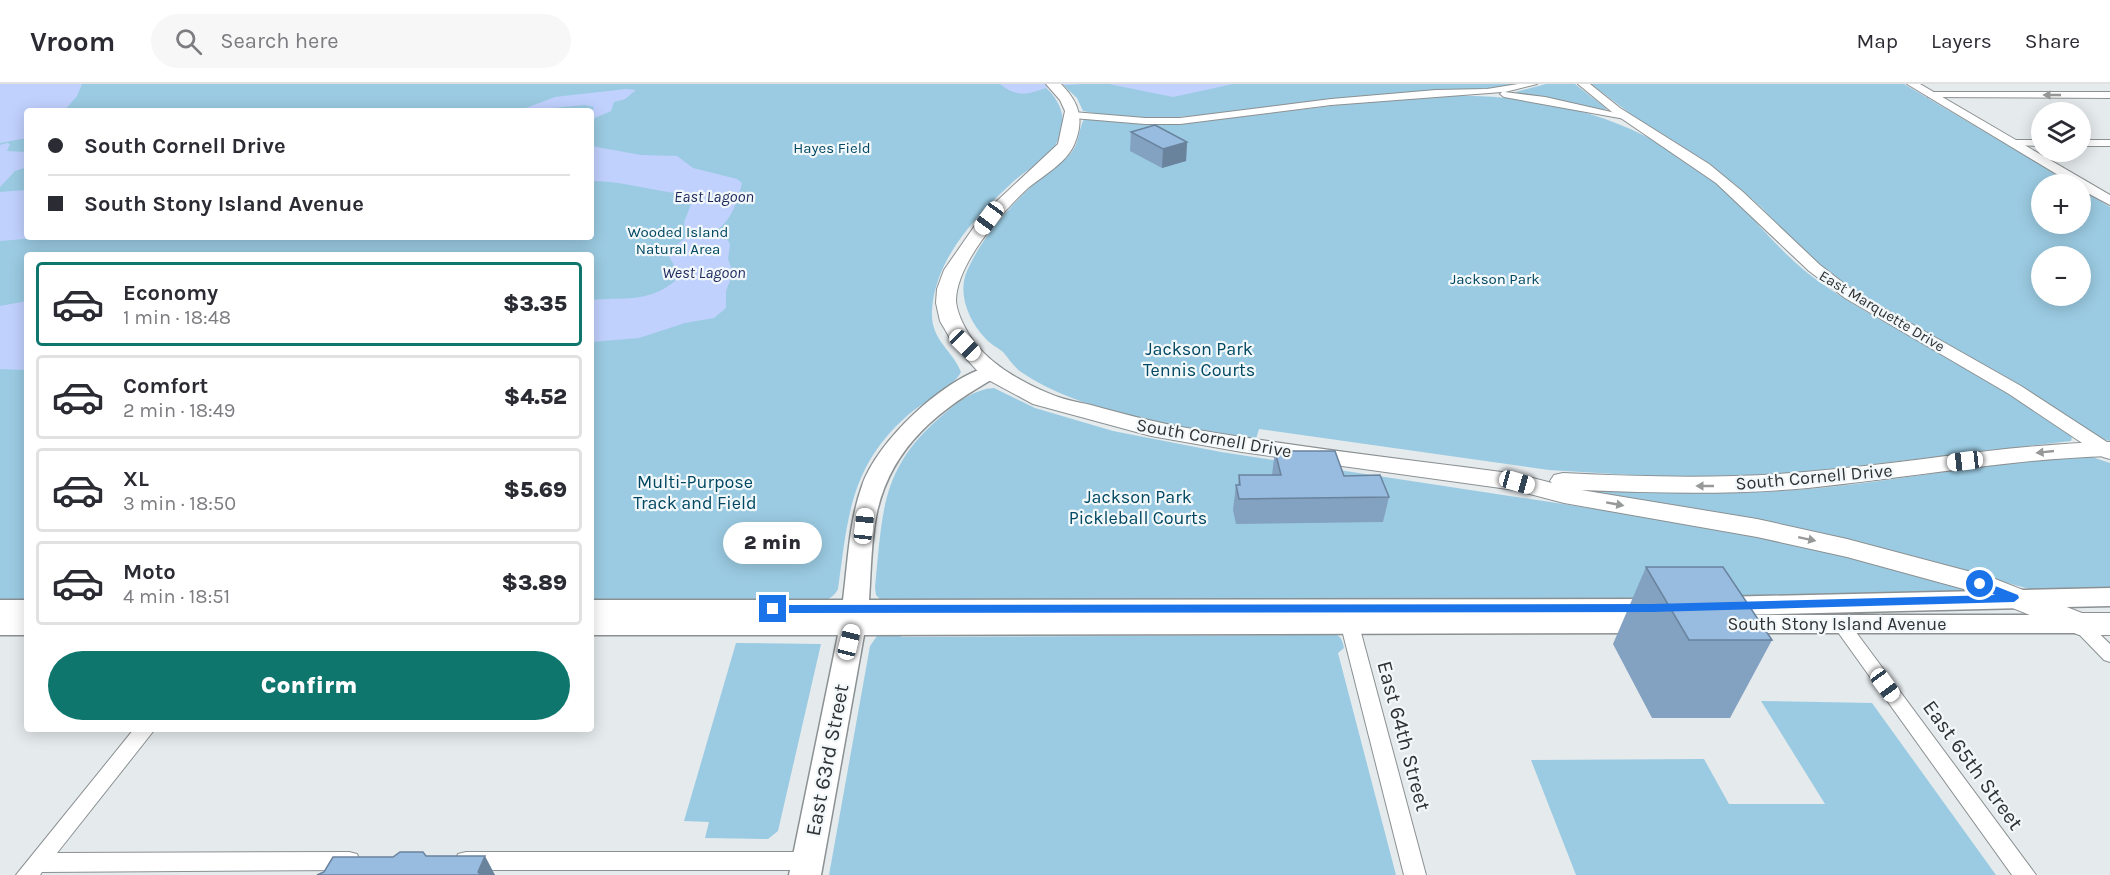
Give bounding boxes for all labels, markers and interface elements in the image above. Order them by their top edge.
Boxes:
search box [151,14,571,68]
text: Vroom [30,25,115,58]
icon: search [172,25,205,58]
text: Search here [220,28,339,54]
text: Map [1856,29,1898,53]
text: Layers [1931,29,1992,53]
text: Share [2025,29,2080,53]
one-way arrow [2042,90,2061,100]
map controls [2031,102,2091,306]
button: layers [2031,102,2091,162]
text: South Cornell Drive [84,133,286,159]
park label: Hayes Field [793,139,871,157]
button: + [2031,174,2091,234]
water label: East Lagoon [674,187,754,206]
text: South Stony Island Avenue [84,191,364,217]
car [971,198,1007,238]
park label: Wooded Island Natural Area [628,223,728,258]
button: − [2031,246,2091,306]
water label: West Lagoon [662,263,746,282]
street label: East Marquette Drive [1816,266,1948,356]
park label: Jackson Park [1450,270,1540,288]
icon: car [51,277,105,331]
text: Economy [123,280,218,306]
text: $3.35 [503,291,567,317]
text: 1 min · 18:48 [123,306,231,329]
car [946,326,984,364]
park label: Jackson Park Tennis Courts [1143,338,1255,381]
icon: car [51,370,105,424]
text: Comfort [123,373,208,399]
text: $4.52 [504,384,567,410]
text: 2 min · 18:49 [123,399,235,422]
street label: South Cornell Drive [1135,414,1293,462]
one-way arrow [2036,447,2055,457]
car [1946,450,1984,472]
street label: South Cornell Drive [1735,459,1893,495]
icon: car [51,463,105,517]
text: XL [123,466,149,492]
car [1497,468,1537,496]
park label: Multi-Purpose Track and Field [633,471,757,514]
text: $5.69 [503,477,567,503]
one-way arrow [1696,481,1715,490]
park label: Jackson Park Pickleball Courts [1069,486,1207,529]
text: 3 min · 18:50 [123,492,236,515]
one-way arrow [1606,499,1625,508]
car [853,507,875,545]
callout: 2 min [724,522,822,564]
text: 2 min [744,531,801,554]
one-way arrow [1798,535,1817,544]
icon: car [51,556,105,610]
text: Moto [123,559,176,585]
text: $3.89 [501,570,567,596]
route start [1966,570,1993,597]
text: 4 min · 18:51 [123,585,230,608]
route end [759,595,786,622]
street label: South Stony Island Avenue [1727,613,1947,635]
car [836,622,862,662]
button: Confirm [48,651,570,720]
street label: East 64th Street [1372,658,1436,814]
car [1867,665,1903,705]
street label: East 63rd Street [800,682,854,838]
street label: East 65th Street [1918,696,2028,835]

